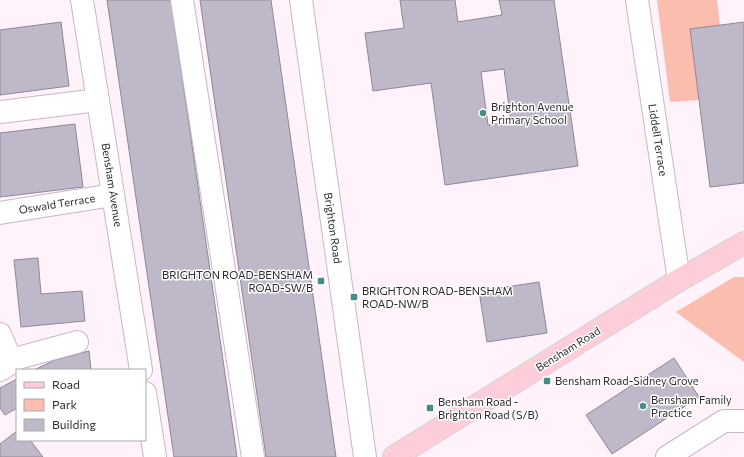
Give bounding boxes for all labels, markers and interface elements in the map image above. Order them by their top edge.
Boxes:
place label: Brighton Avenue Primary School [491,100,574,126]
street label: Liddell Terrace [646,103,671,177]
marker: Brighton Avenue Primary School [478,108,488,118]
street label: Bensham Avenue [99,142,126,228]
street label: Oswald Terrace [18,191,96,216]
street label: Brighton Road [322,192,345,264]
place label: BRIGHTON ROAD-BENSHAM ROAD-SW/B [162,268,313,294]
marker: BRIGHTON ROAD-BENSHAM ROAD-SW/B [316,276,326,286]
place label: BRIGHTON ROAD-BENSHAM ROAD-NW/B [362,284,513,310]
marker: BRIGHTON ROAD-BENSHAM ROAD-NW/B [349,292,359,302]
street label: Bensham Road [533,324,602,374]
legend [16,369,146,441]
place label: Bensham Road-Sidney Grove [555,374,699,387]
marker: Bensham Road-Sidney Grove [542,376,552,386]
text: Road [52,377,80,391]
place label: Bensham Family Practice [651,393,732,419]
place label: Bensham Road - Brighton Road (S/B) [438,395,539,421]
text: Park [52,397,78,411]
marker: Bensham Family Practice [638,401,648,411]
marker: Bensham Road - Brighton Road (S/B) [425,403,435,413]
text: Building [52,417,96,431]

